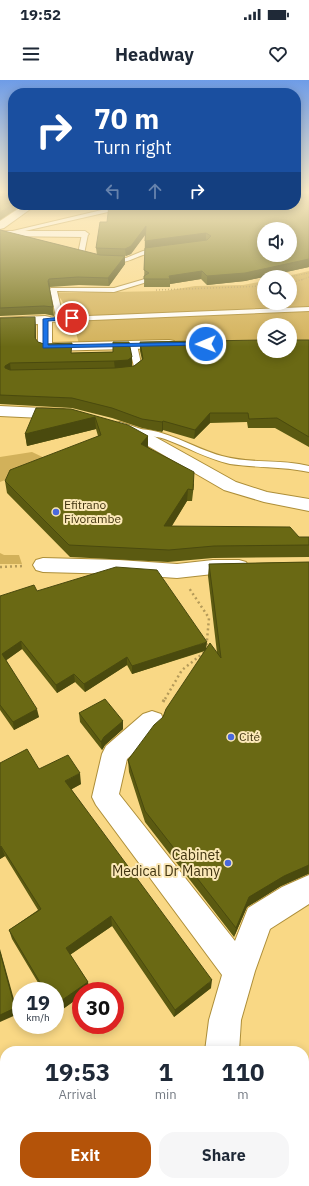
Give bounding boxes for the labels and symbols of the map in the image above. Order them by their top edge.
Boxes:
pin [55,301,89,335]
position arrow [185,323,227,365]
place label: Efitrano Fivorambe [64,497,121,526]
marker: Efitrano Fivorambe [51,507,61,517]
place label: Cité [239,729,261,744]
marker: Cité [226,732,236,742]
place label: Cabinet Medical Dr Mamy [112,846,220,880]
marker: Cabinet Medical Dr Mamy [223,858,233,868]
speed limit sign: 30 [72,982,124,1034]

